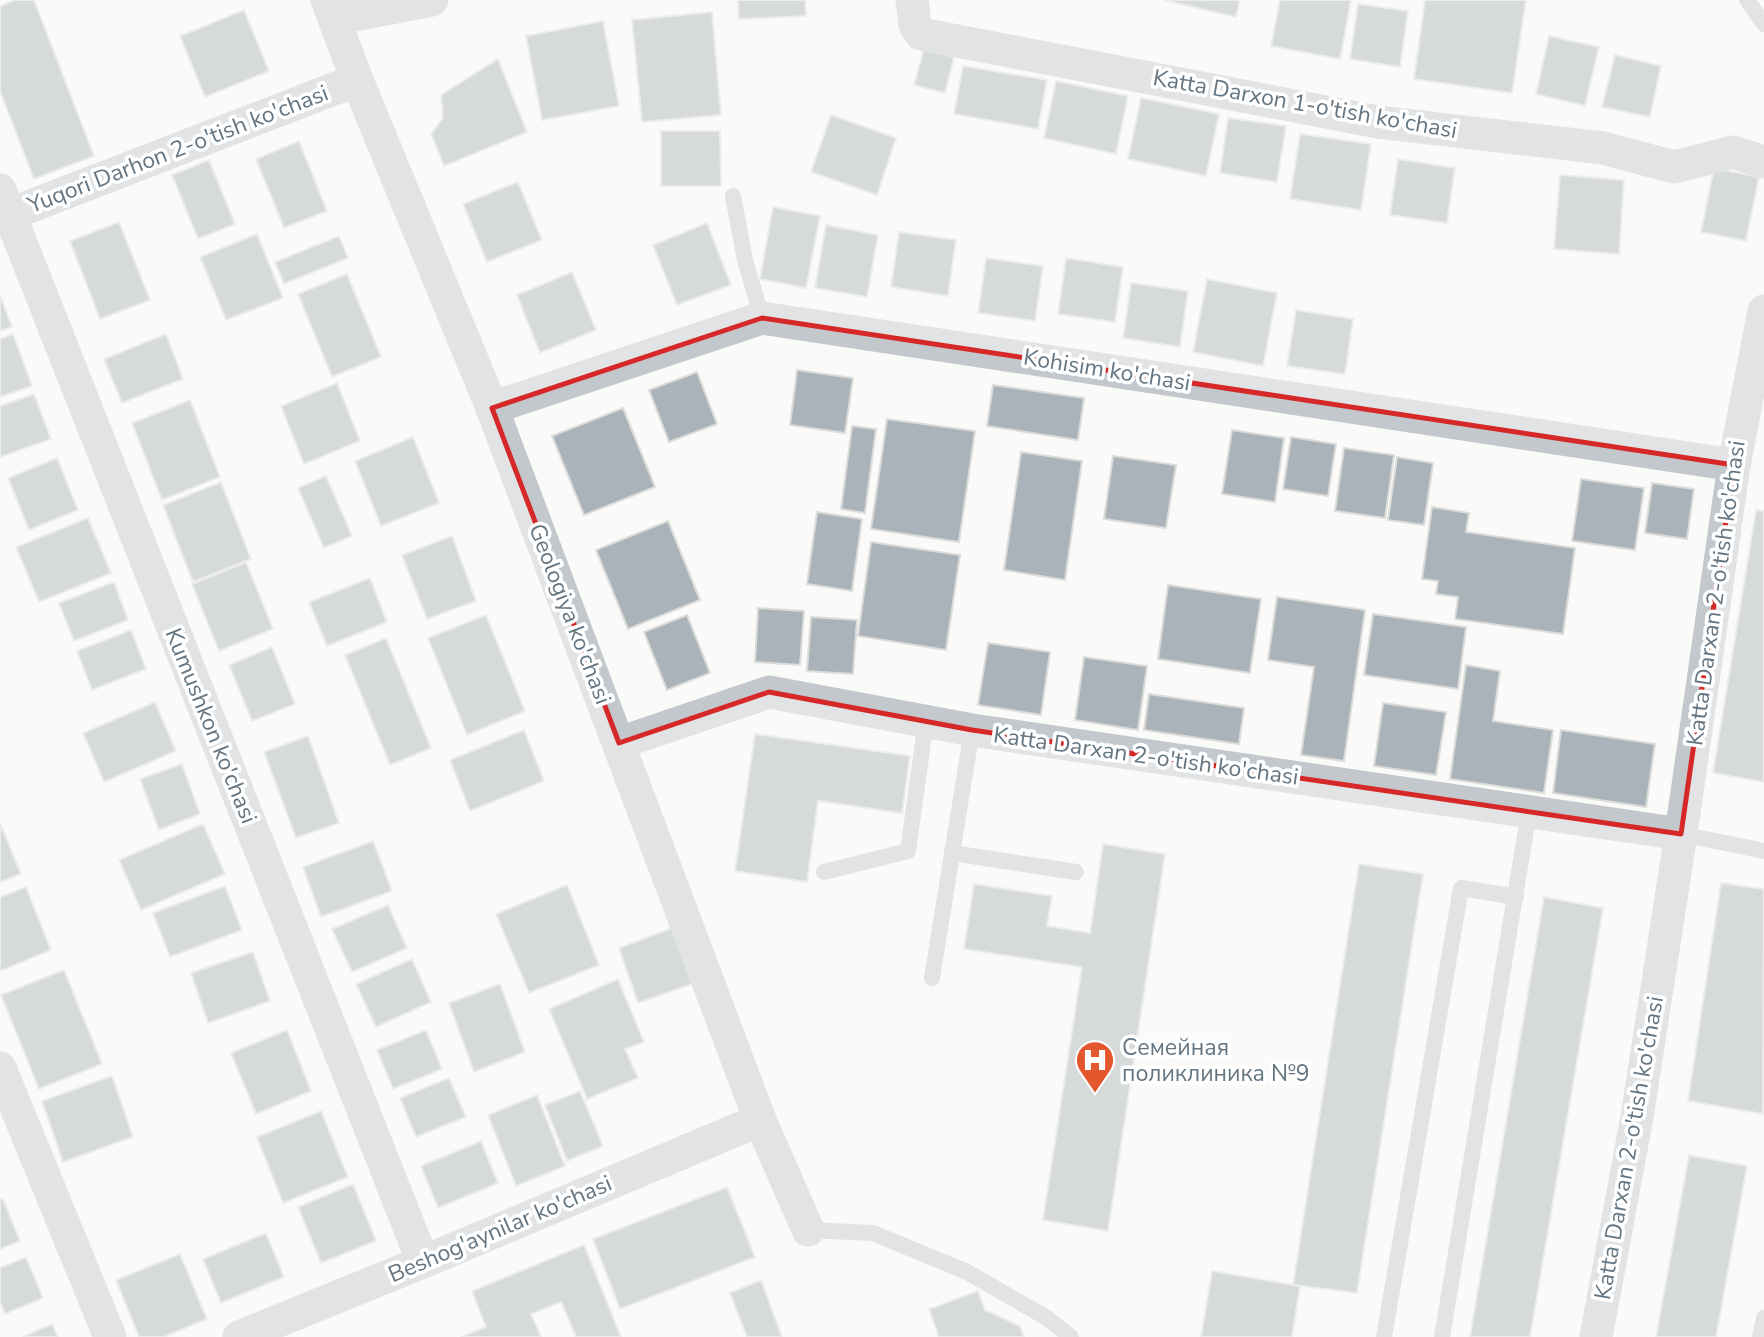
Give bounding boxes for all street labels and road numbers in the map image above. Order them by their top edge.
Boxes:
street label: Katta Darxon 1-o'tish ko'chasi [1151,62,1459,146]
street label: Yuqori Darhon 2-o'tish ko'chasi [22,77,333,221]
street label: Kohisim ko'chasi [1021,341,1193,399]
street label: Katta Darxan 2-o'tish ko'chasi [1679,438,1753,748]
street label: Geologiya ko'chasi [521,519,619,709]
street label: Kumushkon ko'chasi [158,624,264,828]
street label: Katta Darxan 2-o'tish ko'chasi [991,719,1301,793]
street label: Katta Darxan 2-o'tish ko'chasi [1587,994,1671,1302]
street label: Beshog'aynilar ko'chasi [383,1168,617,1290]

